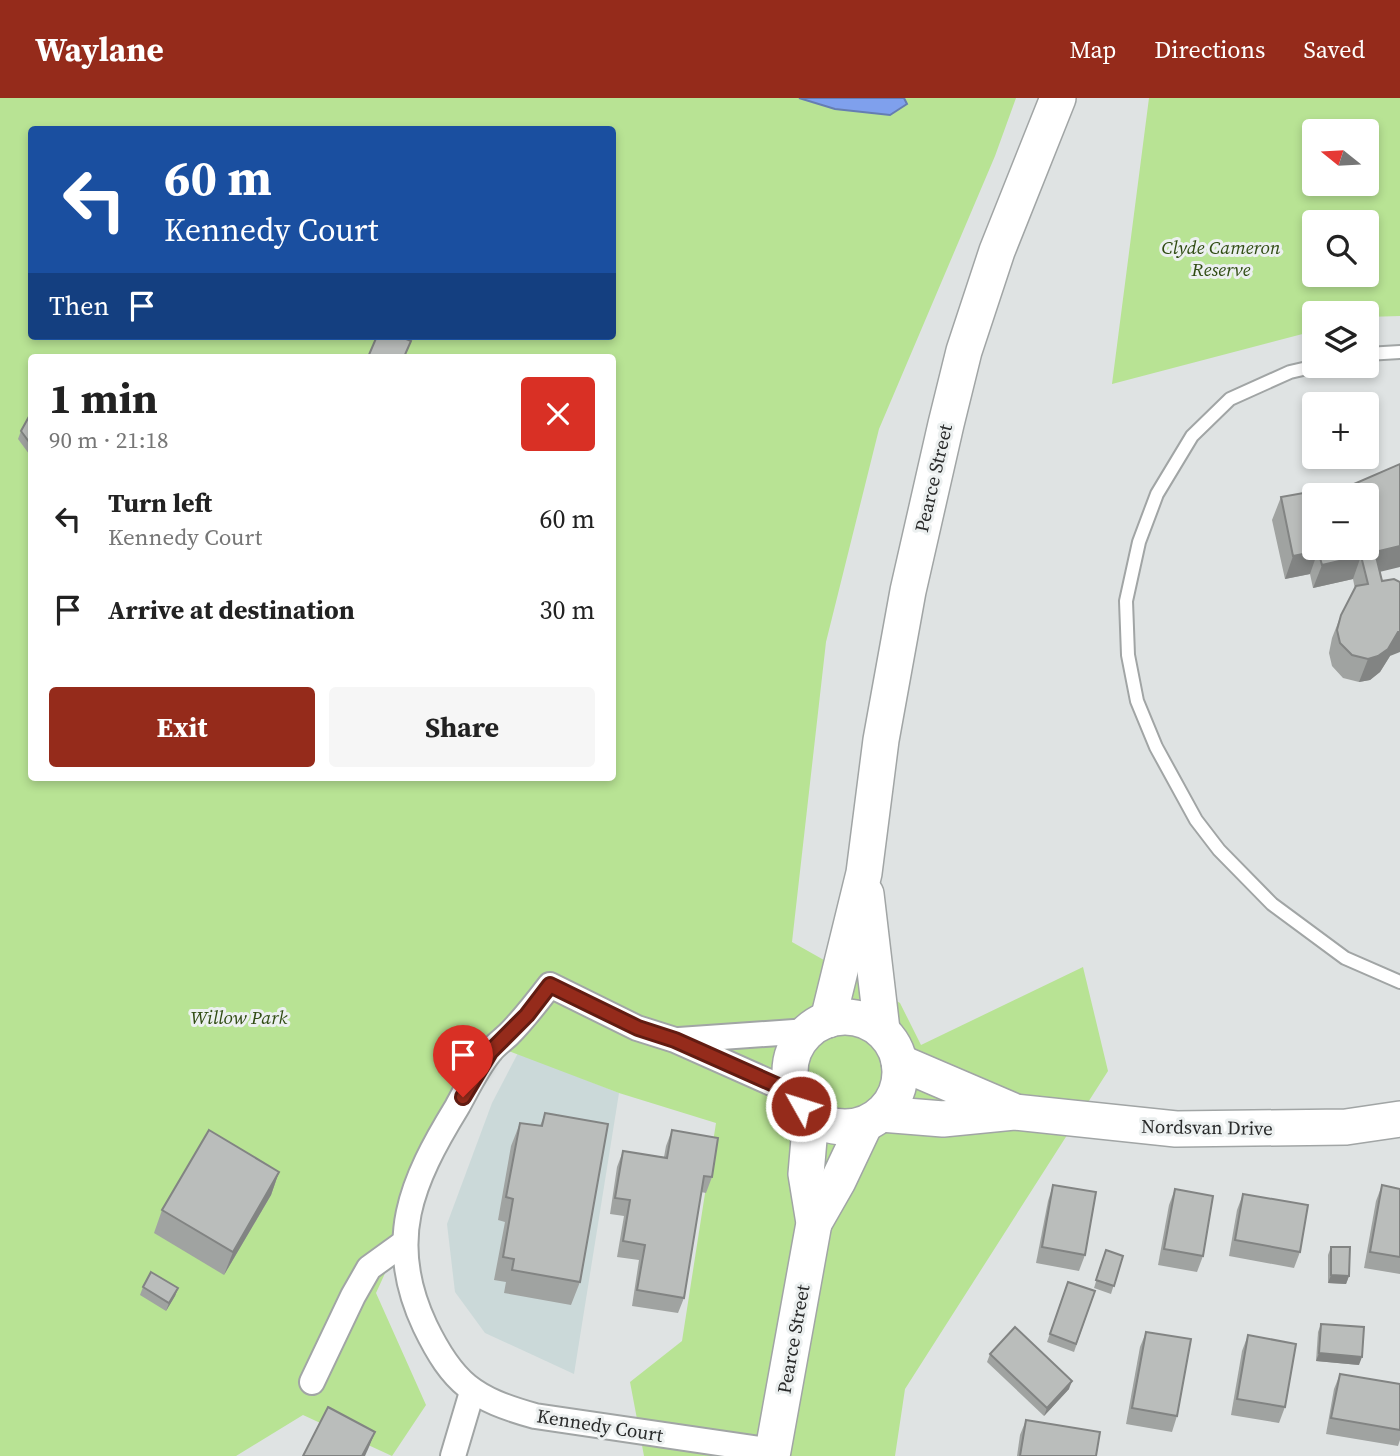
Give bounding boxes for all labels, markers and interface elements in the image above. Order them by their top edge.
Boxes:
text: Waylane [35,27,164,72]
text: Map [1069,33,1116,66]
text: Directions [1154,33,1265,66]
text: Saved [1303,33,1365,66]
north arrow [1302,119,1379,196]
map controls [1302,119,1379,560]
text: 60 m [164,144,272,211]
icon: left [49,154,140,245]
text: Kennedy Court [164,208,378,252]
button: search [1302,210,1379,287]
park label: Clyde Cameron Reserve [1162,234,1281,282]
icon: arrive [123,287,161,325]
text: Then [49,288,109,324]
button: layers [1302,301,1379,378]
text: 1 min [49,369,158,427]
button: close [521,377,595,451]
button: + [1302,392,1379,469]
street label: Pearce Street [908,421,958,535]
text: 90 m · 21:18 [49,424,169,456]
button: − [1302,483,1379,560]
text: Turn left [108,485,212,521]
icon: left [49,500,87,538]
text: 60 m [540,501,595,537]
text: Kennedy Court [108,521,262,553]
icon: arrive [49,591,87,629]
text: Arrive at destination [108,592,355,628]
text: 30 m [540,592,595,628]
button: Exit [49,687,315,767]
button: Share [329,687,595,767]
park label: Willow Park [191,1004,288,1030]
pin [433,1025,493,1097]
icon: arrive [444,1036,482,1074]
position arrow [764,1069,838,1143]
street label: Nordsvan Drive [1141,1113,1273,1141]
street label: Pearce Street [771,1282,816,1396]
street label: Kennedy Court [535,1402,666,1448]

